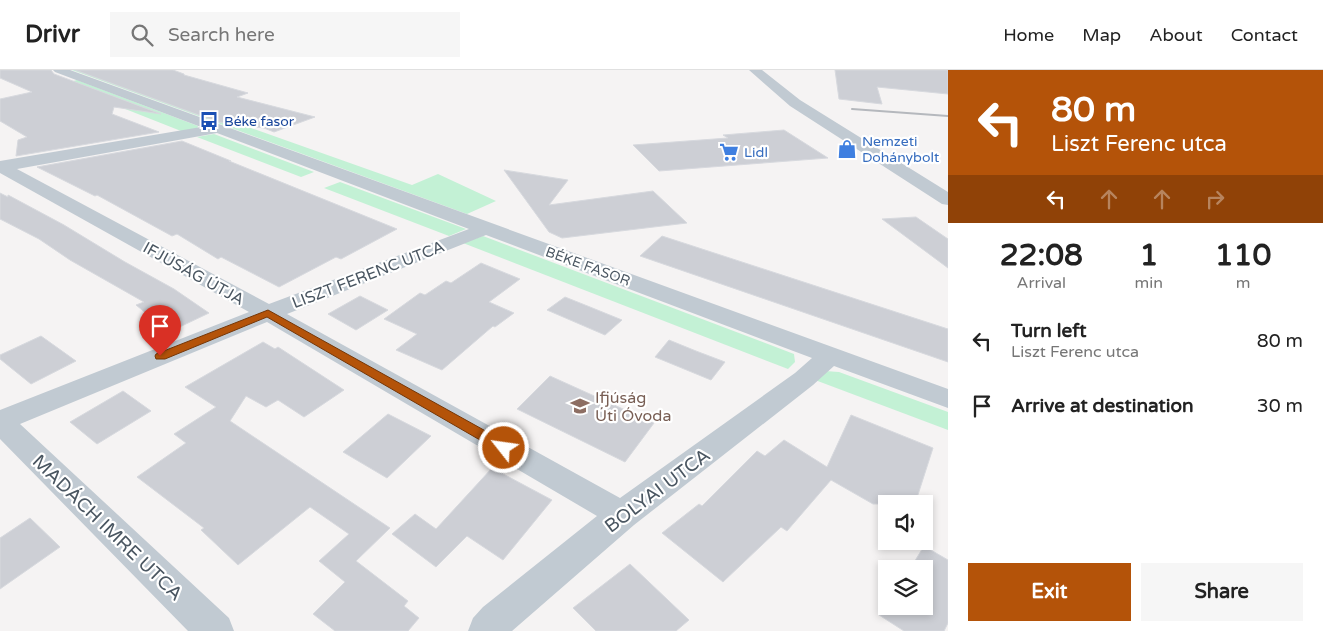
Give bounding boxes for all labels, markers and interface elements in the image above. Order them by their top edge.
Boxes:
search box [110,12,460,57]
text: Drivr [25,20,80,49]
icon: search [128,21,156,49]
text: Search here [168,24,275,46]
text: Home [1003,24,1054,46]
text: Map [1082,24,1121,46]
text: About [1149,24,1203,46]
text: Contact [1231,24,1298,46]
text: 80 m [1051,89,1136,131]
icon: left [968,90,1033,155]
bus stop icon: Béke fasor [198,110,220,132]
place label: Béke fasor [224,113,295,130]
text: Liszt Ferenc utca [1051,131,1227,157]
place label: Nemzeti Dohánybolt [862,133,940,166]
shop icon: Nemzeti Dohánybolt [836,138,858,160]
supermarket icon: Lidl [718,141,740,163]
place label: Lidl [744,144,768,161]
icon: left [1042,185,1070,213]
icon: ahead [1095,185,1123,213]
icon: ahead [1148,185,1176,213]
icon: right [1201,185,1229,213]
street label: LISZT FERENC UTCA [289,237,448,313]
text: 22:08 [1000,237,1083,274]
text: 1 [1139,237,1158,274]
text: 110 [1215,237,1271,274]
street label: IFJÚSÁG ÚTJA [139,238,248,310]
street label: BÉKE FASOR [543,243,632,290]
text: Arrival [1017,273,1066,293]
text: min [1135,273,1163,293]
text: m [1236,273,1250,293]
pin [139,305,181,356]
icon: arrive [146,312,174,340]
text: Turn left [1011,320,1087,342]
icon: left [968,327,996,355]
text: 80 m [1257,330,1303,352]
text: Liszt Ferenc utca [1011,342,1139,362]
place label: Ifjúság Úti Óvoda [595,388,671,426]
icon: arrive [968,392,996,420]
school or university icon: Ifjúság Úti Óvoda [569,395,591,417]
text: Arrive at destination [1011,395,1194,417]
text: 30 m [1257,395,1303,417]
position arrow [477,421,529,473]
street label: BOLYAI UTCA [601,444,715,538]
street label: MADÁCH IMRE UTCA [28,450,188,605]
map controls [878,495,933,615]
button: sound [878,495,933,550]
button: layers [878,560,933,615]
button: Exit [968,563,1131,621]
button: Share [1141,563,1303,621]

